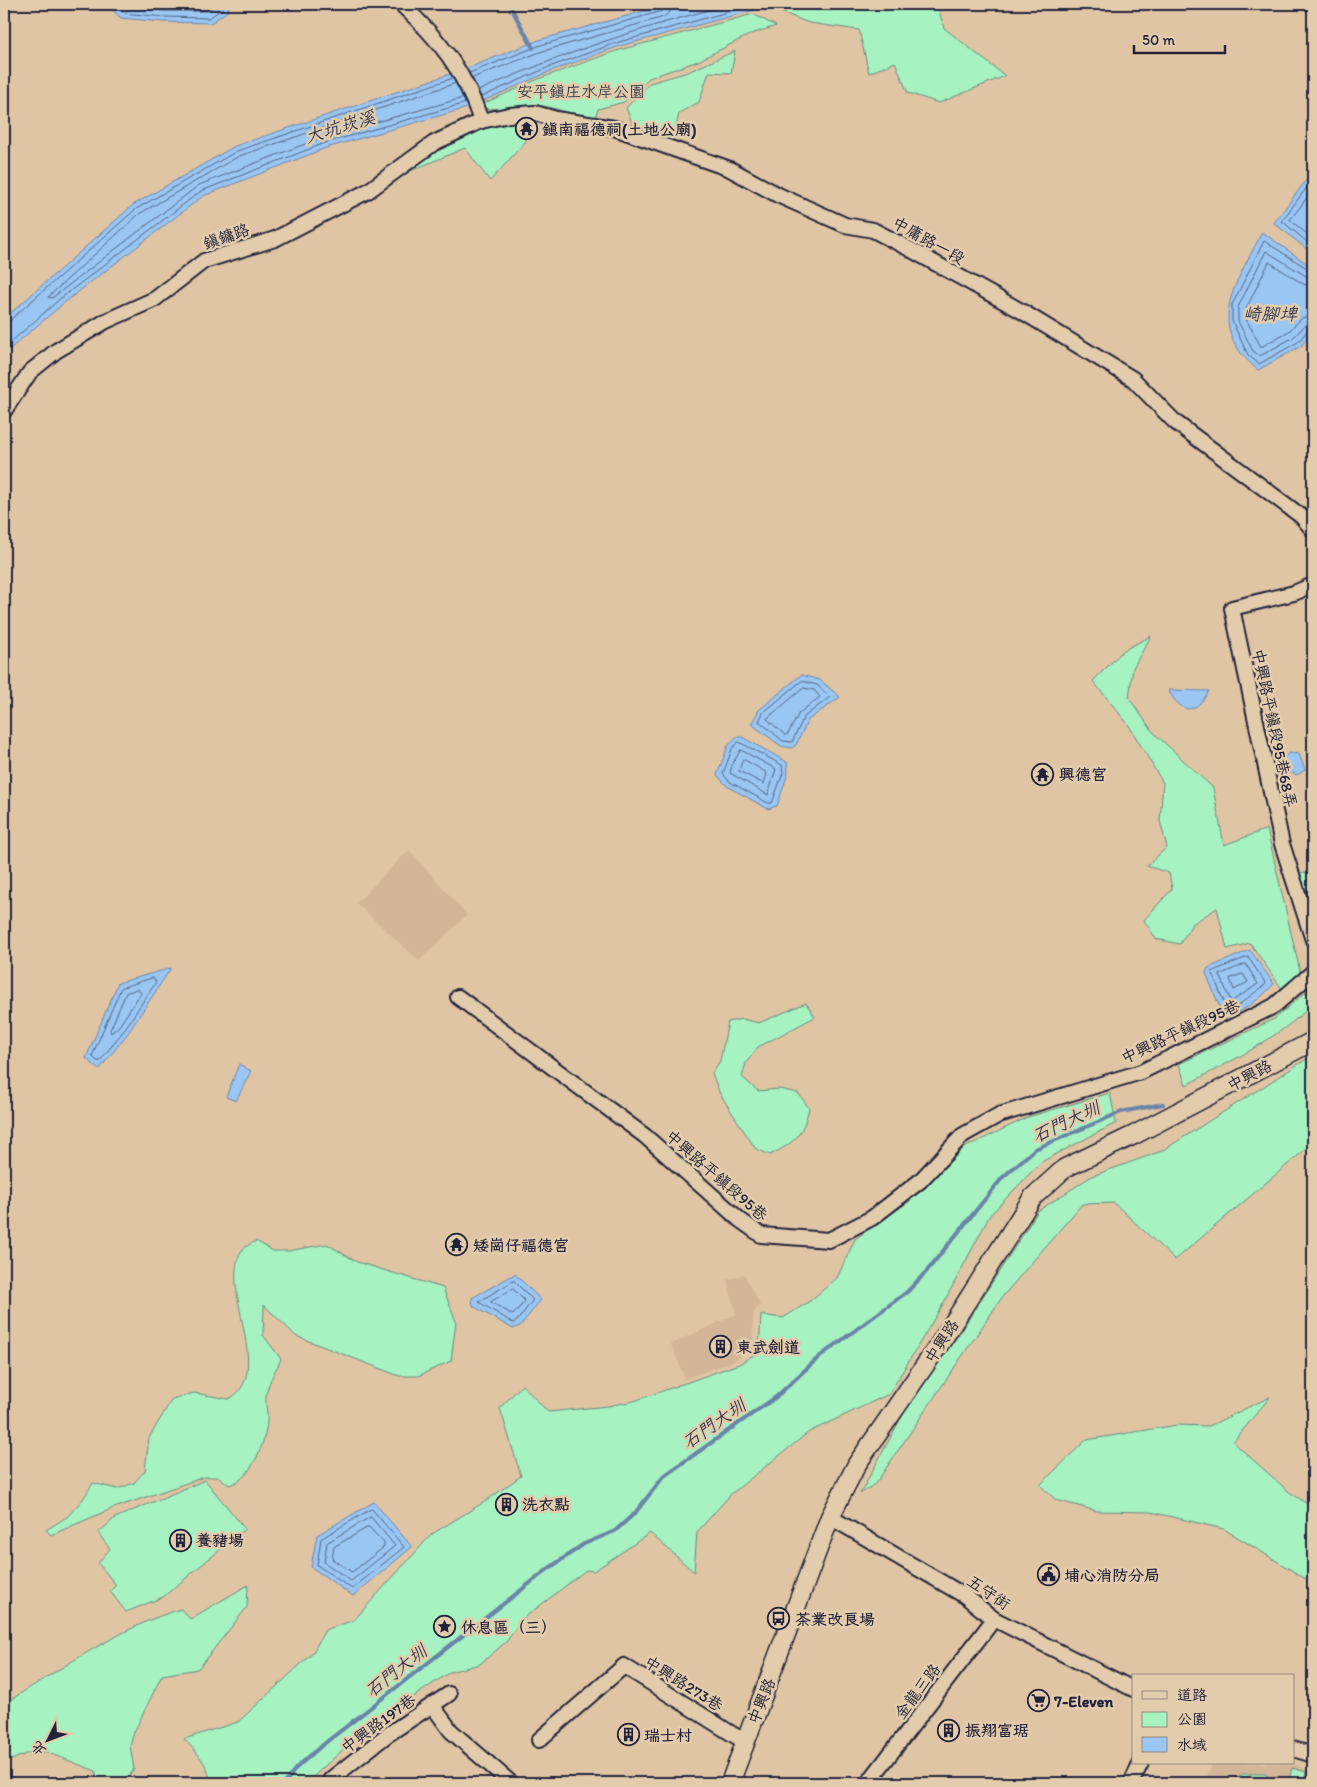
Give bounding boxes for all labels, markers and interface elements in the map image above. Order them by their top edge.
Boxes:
scale bar [1134,22,1226,54]
text: 50 m [1142,31,1175,49]
park label: 安平鎮庄水岸公園 [517,82,645,101]
water label: 大坑崁溪 [302,106,379,148]
temple icon: 鎮南福德祠(土地公廟) [514,117,538,141]
place label: 鎮南福德祠(土地公廟) [542,120,696,140]
street label: 中庸路一段 [889,213,968,268]
street label: 鎮鏞路 [200,220,252,253]
water label: 崎腳埤 [1243,303,1299,325]
street label: 中興路平鎮段95巷68弄 [1248,647,1301,809]
temple icon: 興德宮 [1031,762,1055,786]
place label: 興德宮 [1059,765,1107,784]
street label: 中興路平鎮段95巷 [1118,996,1243,1067]
street label: 中興路 [1224,1056,1275,1095]
water label: 石門大圳 [1029,1096,1105,1147]
street label: 中興路平鎮段95巷 [662,1126,772,1225]
temple icon: 矮崗仔福德宮 [445,1233,469,1257]
place label: 矮崗仔福德宮 [473,1236,569,1255]
street label: 中興路 [920,1316,962,1367]
building icon: 東武劍道 [708,1335,732,1359]
place label: 東武劍道 [736,1338,800,1357]
water label: 石門大圳 [678,1393,751,1454]
building icon: 洗衣點 [494,1492,518,1516]
place label: 洗衣點 [522,1495,570,1514]
building icon: 養豬場 [168,1528,192,1552]
place label: 養豬場 [196,1531,244,1550]
public building icon: 埔心消防分局 [1036,1563,1060,1587]
place label: 埔心消防分局 [1064,1566,1160,1585]
street label: 五守街 [964,1571,1014,1614]
bus stop icon: 茶業改良場 [767,1607,791,1631]
place label: 茶業改良場 [795,1610,875,1629]
place icon: 休息區（三） [433,1615,457,1639]
place label: 休息區（三） [461,1618,557,1637]
water label: 石門大圳 [361,1639,433,1702]
street label: 中興路273巷 [641,1652,727,1715]
street label: 金龍三路 [891,1660,944,1723]
legend [1132,1674,1294,1764]
street label: 中興路 [744,1675,779,1727]
text: 道路 [1177,1686,1207,1704]
supermarket icon: 7-Eleven [1026,1689,1050,1713]
street label: 中興路197巷 [337,1690,419,1757]
place label: 7-Eleven [1053,1692,1114,1711]
text: 公園 [1177,1710,1207,1728]
north arrow [22,1714,72,1764]
building icon: 振翔富琚 [937,1718,961,1742]
place label: 振翔富琚 [965,1721,1029,1740]
building icon: 瑞士村 [616,1723,640,1747]
place label: 瑞士村 [644,1726,692,1745]
text: 水域 [1177,1736,1207,1754]
text: 北 [28,1737,50,1759]

